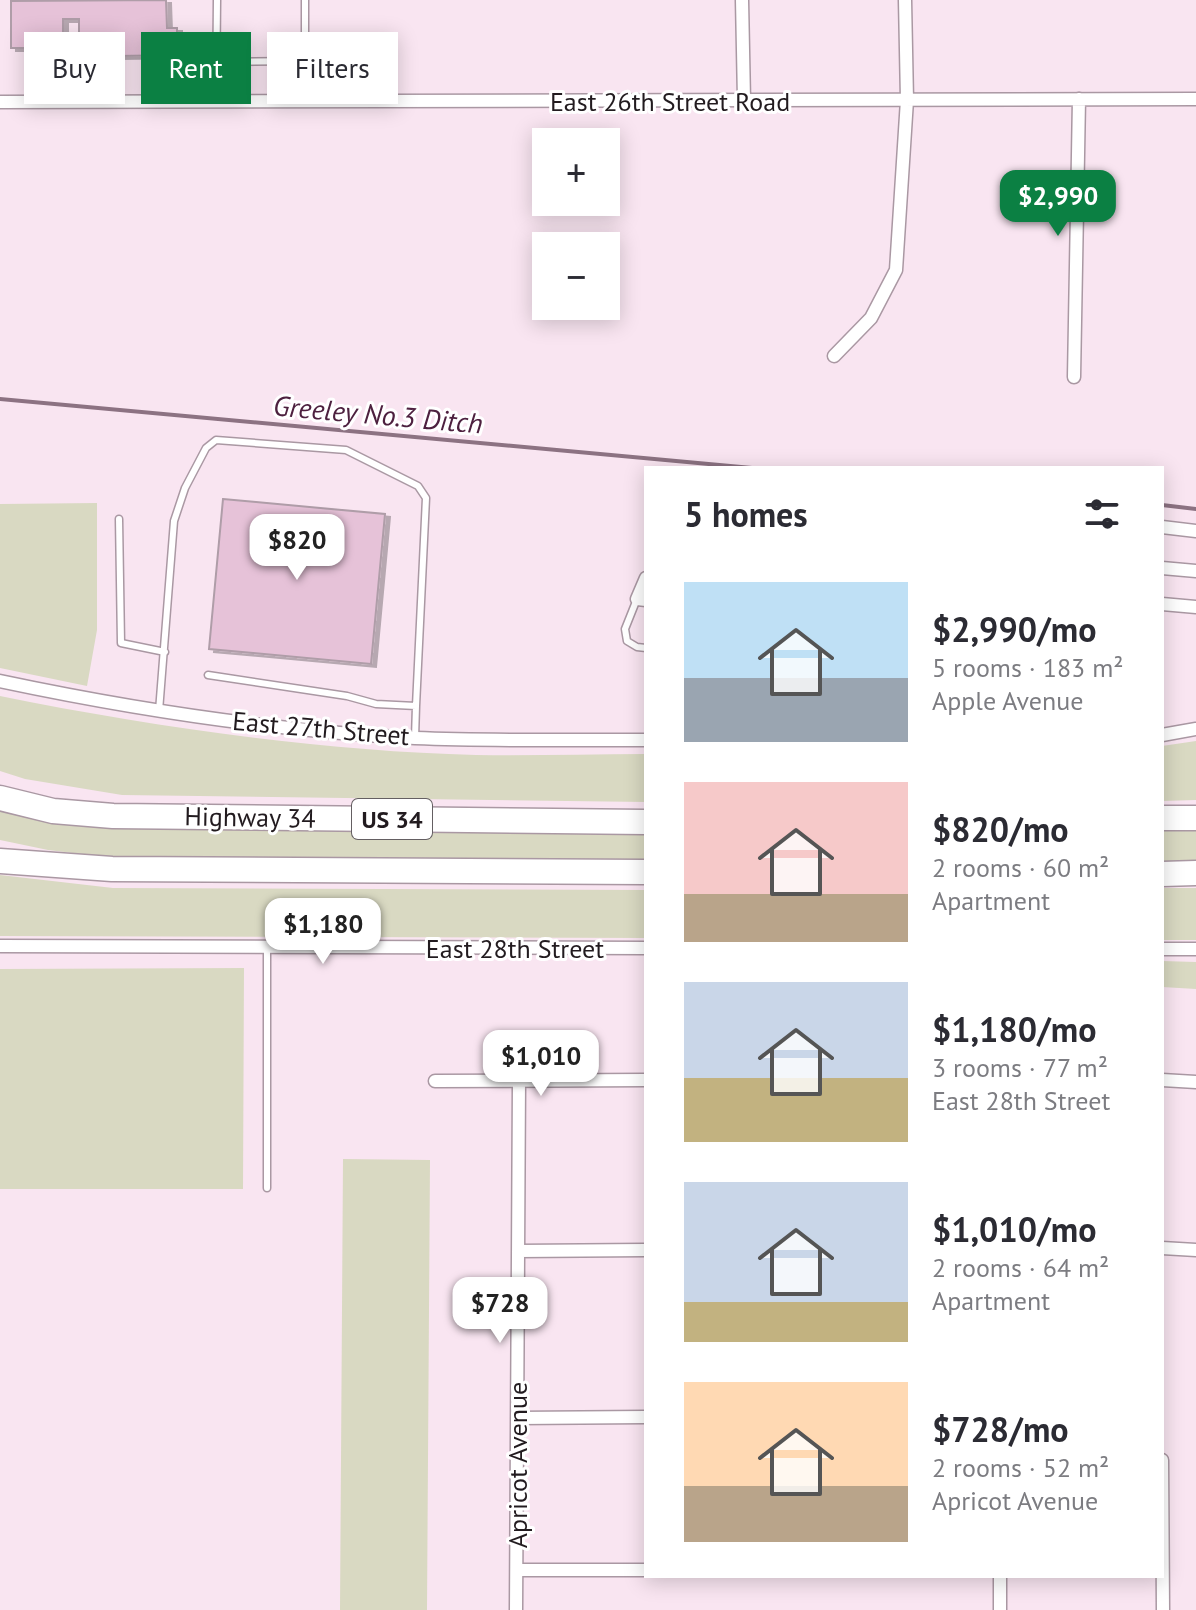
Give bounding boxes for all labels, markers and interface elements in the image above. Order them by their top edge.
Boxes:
chip: Buy [24,32,125,104]
chip: Rent [141,32,251,104]
chip: Filters [267,32,398,104]
street label: East 26th Street Road [550,85,790,118]
map controls [532,128,620,320]
button: + [532,128,620,216]
pin: $2,990 [993,170,1123,238]
text: $2,990 [1018,179,1098,212]
button: − [532,232,620,320]
water label: Greeley No.3 Ditch [272,386,484,442]
text: 5 homes [684,492,808,536]
icon: filters [1080,492,1124,536]
pin: $820 [250,514,344,582]
text: $820 [268,523,326,556]
text: $2,990/mo [932,607,1096,651]
icon: home [748,614,844,710]
text: 5 rooms · 183 m² [932,651,1124,684]
text: Apple Avenue [932,684,1083,717]
street label: East 27th Street [231,704,411,752]
street label: Highway 34 [184,799,316,835]
road number: US 34 [352,799,432,839]
text: $820/mo [932,807,1069,851]
icon: home [748,814,844,910]
text: 2 rooms · 60 m² [932,851,1109,884]
text: Apartment [932,884,1050,917]
pin: $1,180 [258,898,388,966]
text: $1,180 [283,907,363,940]
street label: East 28th Street [426,932,604,965]
text: $1,180/mo [932,1007,1096,1051]
icon: home [748,1014,844,1110]
pin: $1,010 [476,1030,606,1098]
text: $1,010 [501,1039,581,1072]
text: 3 rooms · 77 m² [932,1051,1108,1084]
text: East 28th Street [932,1084,1110,1117]
text: $1,010/mo [932,1207,1096,1251]
icon: home [748,1214,844,1310]
text: 2 rooms · 64 m² [932,1251,1109,1284]
pin: $728 [453,1277,547,1345]
text: Apartment [932,1284,1050,1317]
text: $728 [471,1286,529,1319]
street label: Apricot Avenue [501,1382,534,1548]
text: $728/mo [932,1407,1069,1451]
icon: home [748,1414,844,1510]
text: 2 rooms · 52 m² [932,1451,1109,1484]
text: Apricot Avenue [932,1484,1098,1517]

